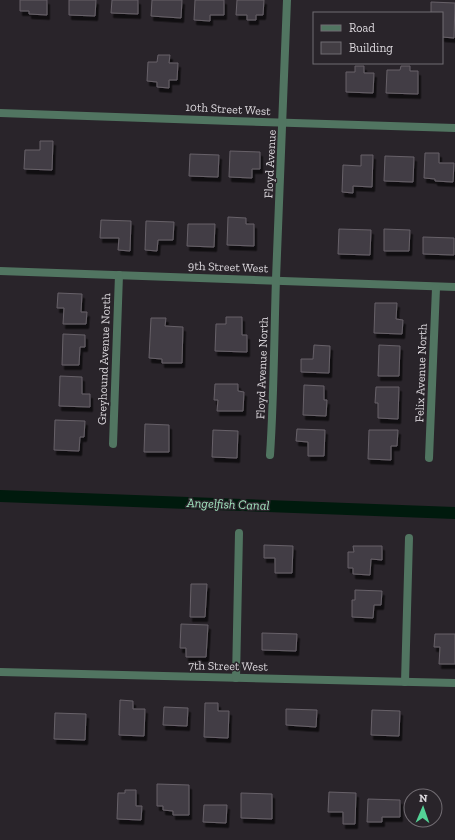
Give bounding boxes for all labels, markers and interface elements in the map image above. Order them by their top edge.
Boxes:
legend [313,12,443,64]
text: Road [349,21,375,35]
text: Building [349,41,393,55]
street label: 10th Street West [185,100,271,118]
street label: Floyd Avenue [261,129,279,199]
street label: 9th Street West [188,259,269,275]
street label: Greyhound Avenue North [95,293,113,425]
street label: Floyd Avenue North [253,316,271,419]
street label: Felix Avenue North [412,323,430,423]
water label: Angelfish Canal [185,495,270,513]
street label: 7th Street West [188,658,268,674]
north arrow [403,788,443,828]
text: N [419,792,428,805]

